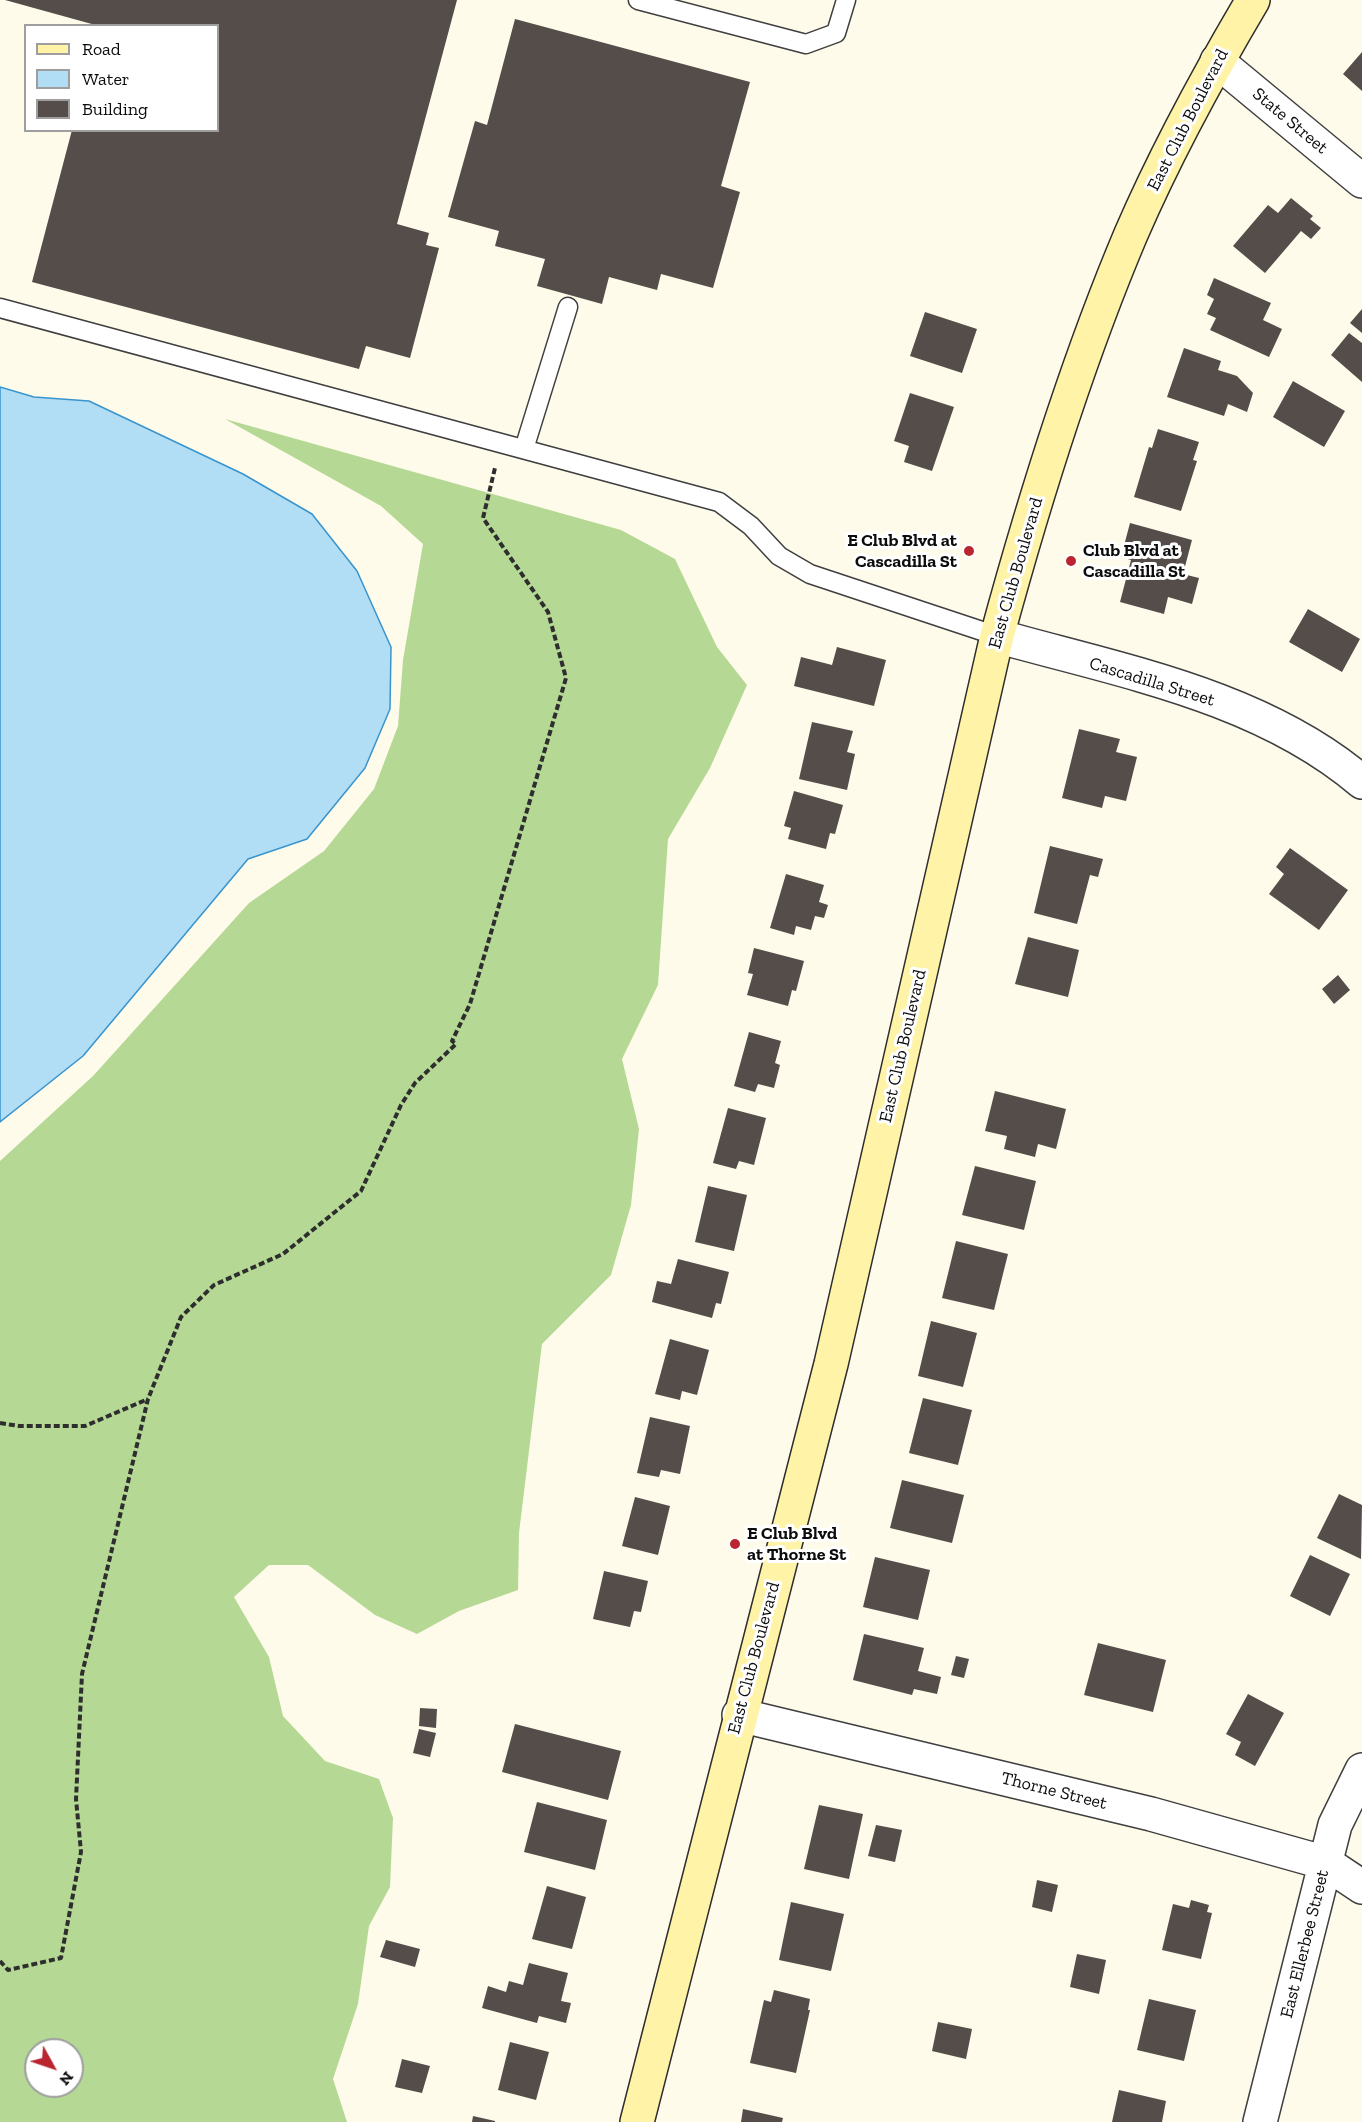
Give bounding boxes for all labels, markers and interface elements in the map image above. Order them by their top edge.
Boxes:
legend [24,24,219,132]
text: Road [82,38,121,60]
street label: East Club Boulevard [1143,45,1233,195]
text: Water [82,68,129,90]
street label: State Street [1248,83,1332,159]
text: Building [82,98,148,120]
street label: East Club Boulevard [984,495,1048,651]
place label: E Club Blvd at Cascadilla St [847,530,957,572]
place label: Club Blvd at Cascadilla St [1083,540,1185,582]
marker: E Club Blvd at Cascadilla St [962,544,976,558]
marker: Club Blvd at Cascadilla St [1064,554,1078,568]
street label: Cascadilla Street [1087,653,1217,711]
street label: East Club Boulevard [875,967,931,1125]
place label: E Club Blvd at Thorne St [747,1523,846,1565]
marker: E Club Blvd at Thorne St [728,1537,742,1551]
street label: East Club Boulevard [723,1580,785,1736]
street label: Thorne Street [999,1767,1109,1815]
street label: East Ellerbee Street [1276,1868,1334,2020]
north arrow [24,2038,84,2098]
text: N [55,2068,78,2089]

